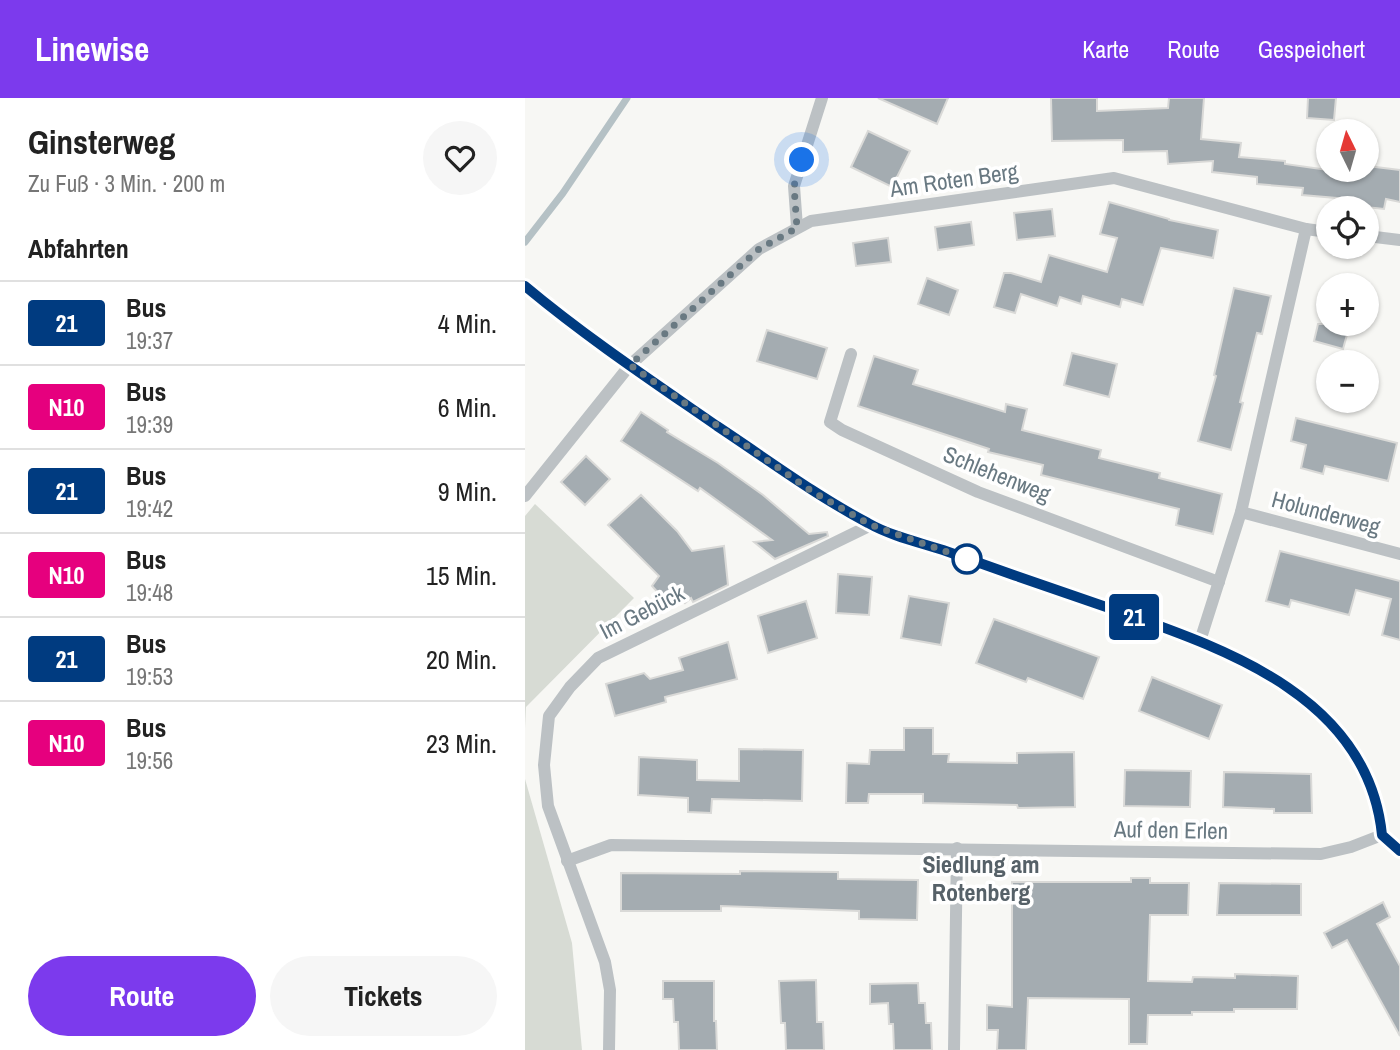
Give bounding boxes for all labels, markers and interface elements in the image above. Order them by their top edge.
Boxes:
text: Linewise [35,27,149,71]
text: Karte [1082,33,1129,65]
text: Route [1167,33,1220,65]
text: Gespeichert [1258,33,1365,65]
north arrow [1316,119,1379,182]
map controls [1316,119,1379,413]
text: Ginsterweg [28,120,175,164]
button: heart [423,121,497,195]
your location [784,142,819,177]
street label: Am Roten Berg [887,155,1020,204]
text: Zu Fuß · 3 Min. · 200 m [28,168,225,199]
button: locate [1316,196,1379,259]
text: Abfahrten [28,231,129,266]
button: + [1316,273,1379,336]
text: Bus [126,290,166,325]
text: 4 Min. [438,306,497,341]
text: 21 [56,307,77,339]
text: 19:37 [126,325,173,356]
button: − [1316,350,1379,413]
text: Bus [126,374,166,409]
text: 6 Min. [438,390,497,425]
text: N10 [48,391,85,423]
text: 19:39 [126,409,173,440]
street label: Schlehenweg [939,438,1056,509]
text: Bus [126,458,166,493]
text: 9 Min. [438,474,497,509]
text: 21 [56,475,77,507]
street label: Holunderweg [1268,483,1384,542]
text: 19:42 [126,493,173,524]
text: Bus [126,542,166,577]
unlabelled marker [952,544,982,574]
text: 15 Min. [426,558,497,593]
text: N10 [48,559,85,591]
text: 19:48 [126,577,173,608]
street label: Im Gebück [594,577,690,646]
line badge: 21 [1103,594,1165,640]
text: 21 [1123,601,1145,633]
text: Bus [126,626,166,661]
text: 20 Min. [426,642,497,677]
text: 21 [56,643,77,675]
text: 19:53 [126,661,173,692]
text: Bus [126,710,166,745]
text: 23 Min. [426,726,497,761]
text: N10 [48,727,85,759]
text: 19:56 [126,745,173,776]
street label: Auf den Erlen [1113,813,1228,846]
district label: Siedlung am Rotenberg [922,848,1040,908]
button: Route [28,956,256,1036]
button: Tickets [270,956,497,1036]

